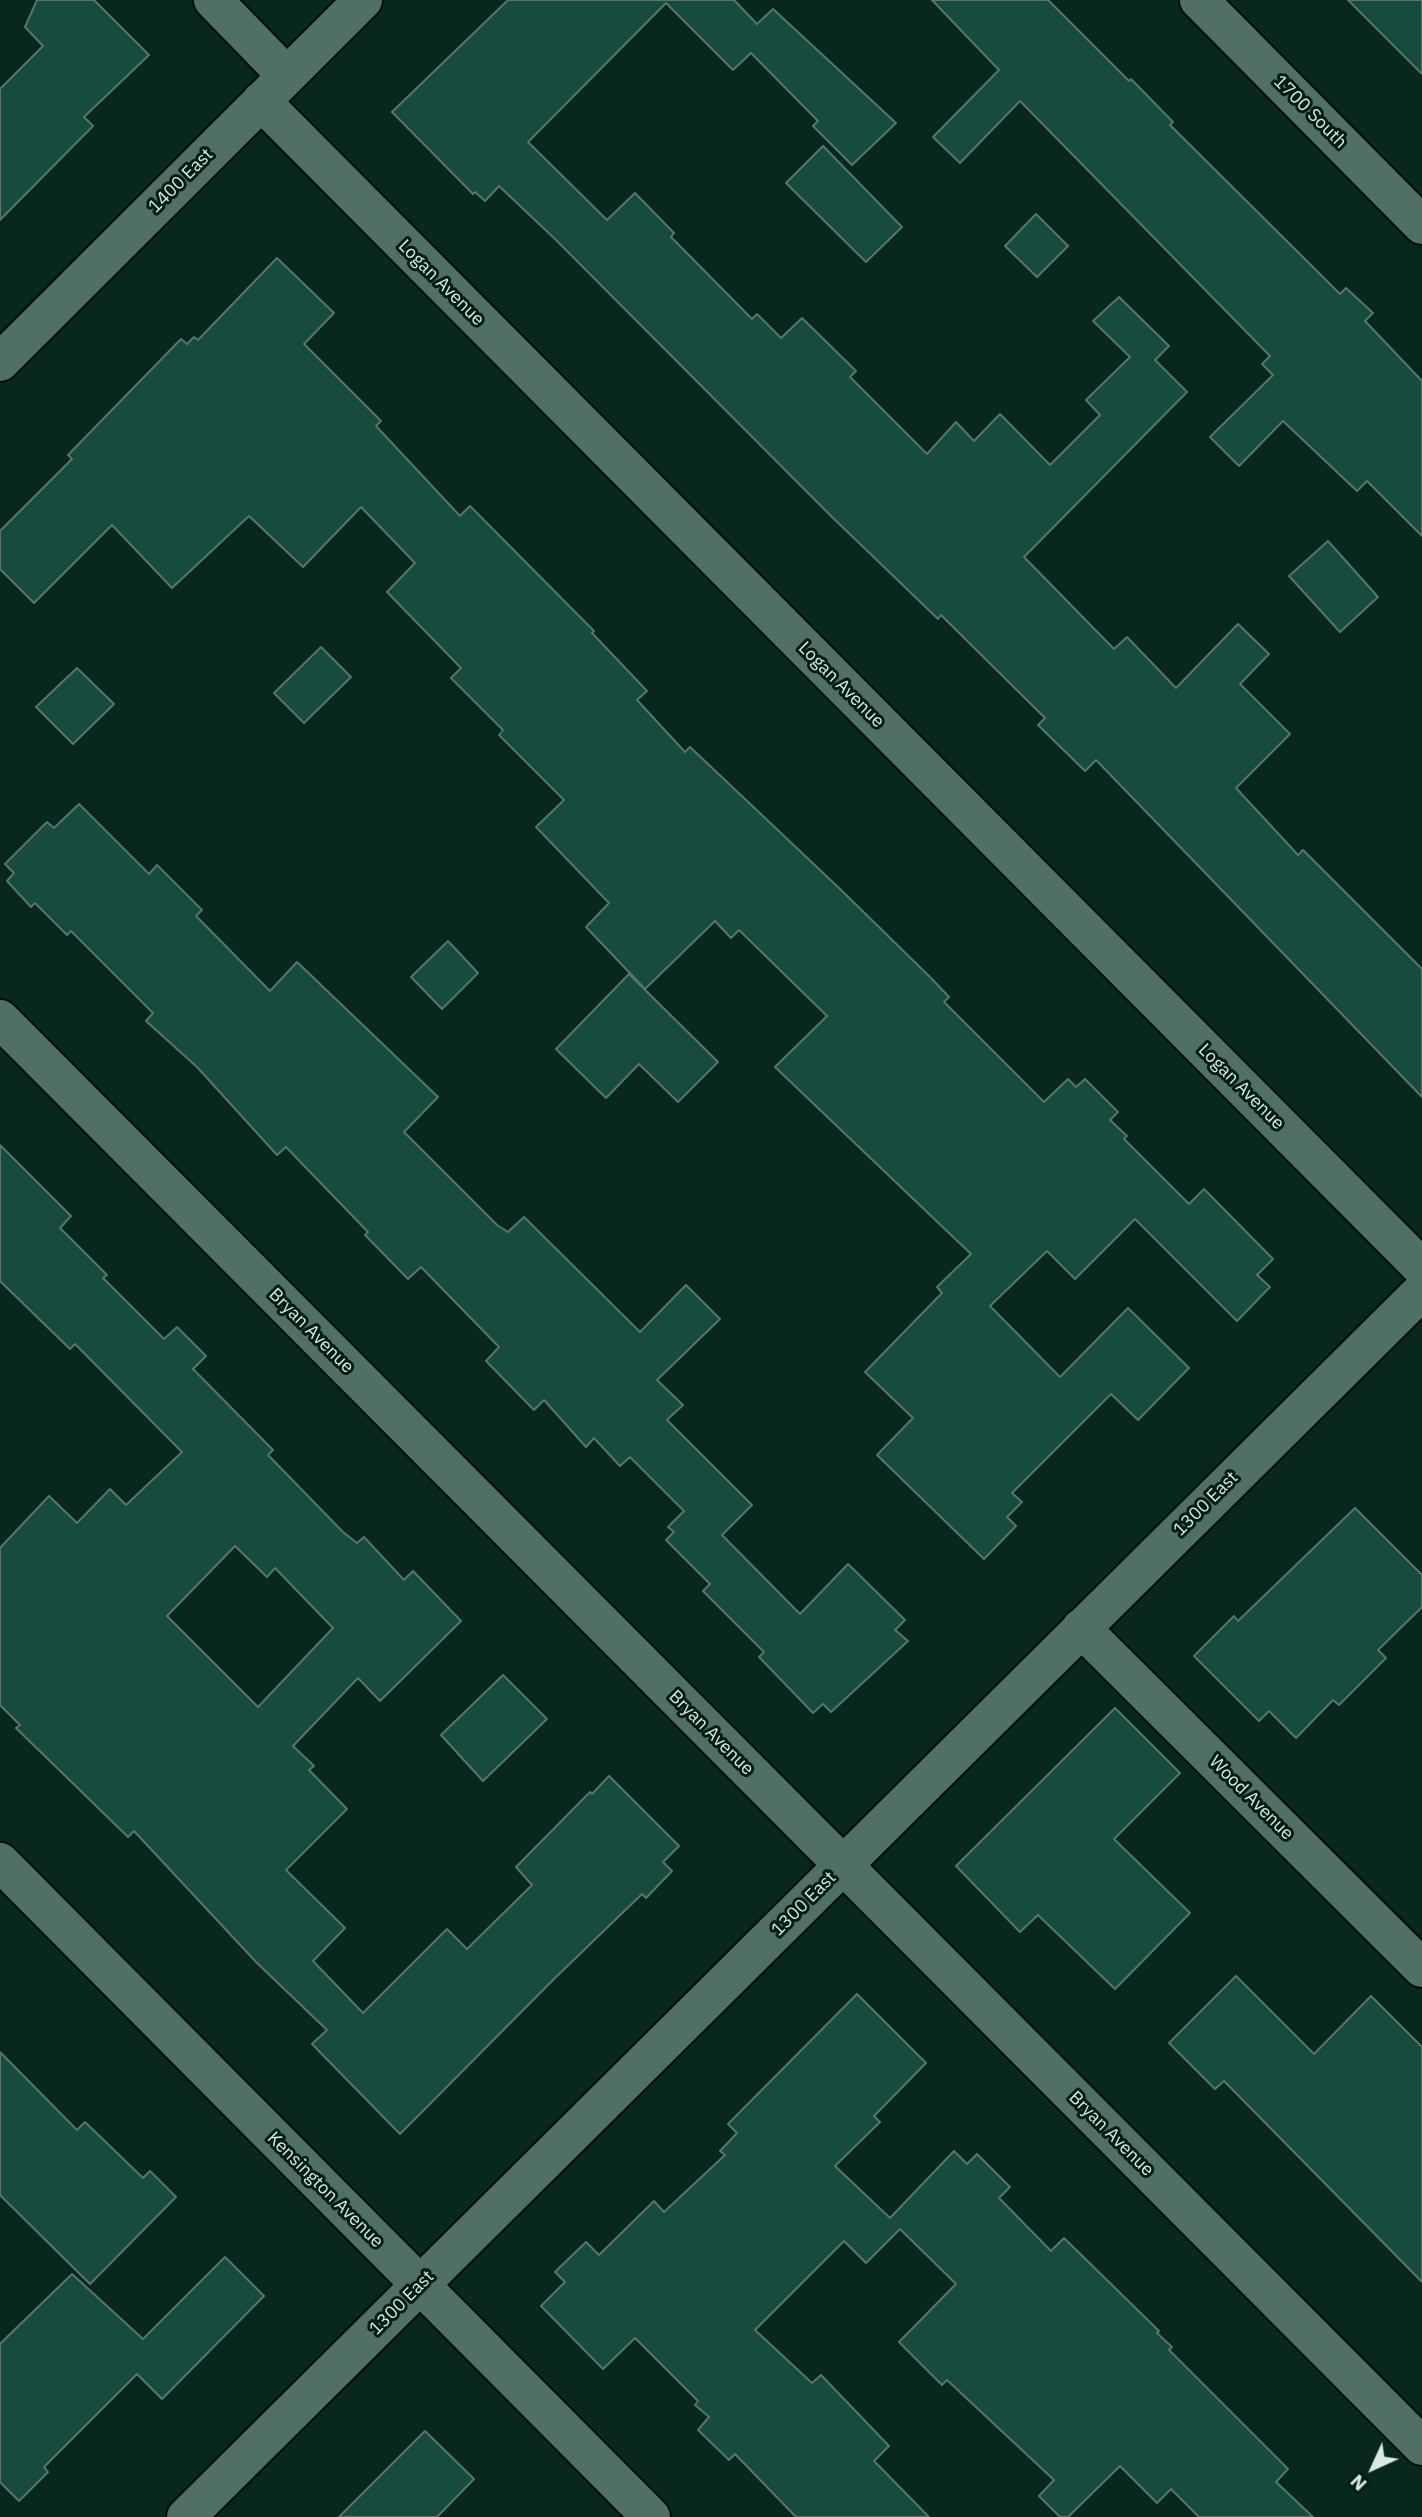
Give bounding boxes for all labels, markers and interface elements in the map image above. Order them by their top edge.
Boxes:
street label: 1700 South [1269,71,1351,153]
street label: 1400 East [144,144,218,218]
street label: Logan Avenue [394,236,488,330]
street label: Logan Avenue [794,638,888,732]
street label: Logan Avenue [1194,1040,1288,1134]
street label: Bryan Avenue [264,1284,358,1378]
street label: 1300 East [1169,1467,1243,1541]
street label: Bryan Avenue [664,1686,758,1780]
street label: Wood Avenue [1204,1751,1298,1845]
street label: 1300 East [767,1867,841,1941]
street label: Bryan Avenue [1064,2087,1158,2181]
street label: Kensington Avenue [263,2128,387,2252]
street label: 1300 East [365,2266,439,2340]
north arrow [1338,2433,1408,2503]
text: N [1345,2470,1372,2496]

